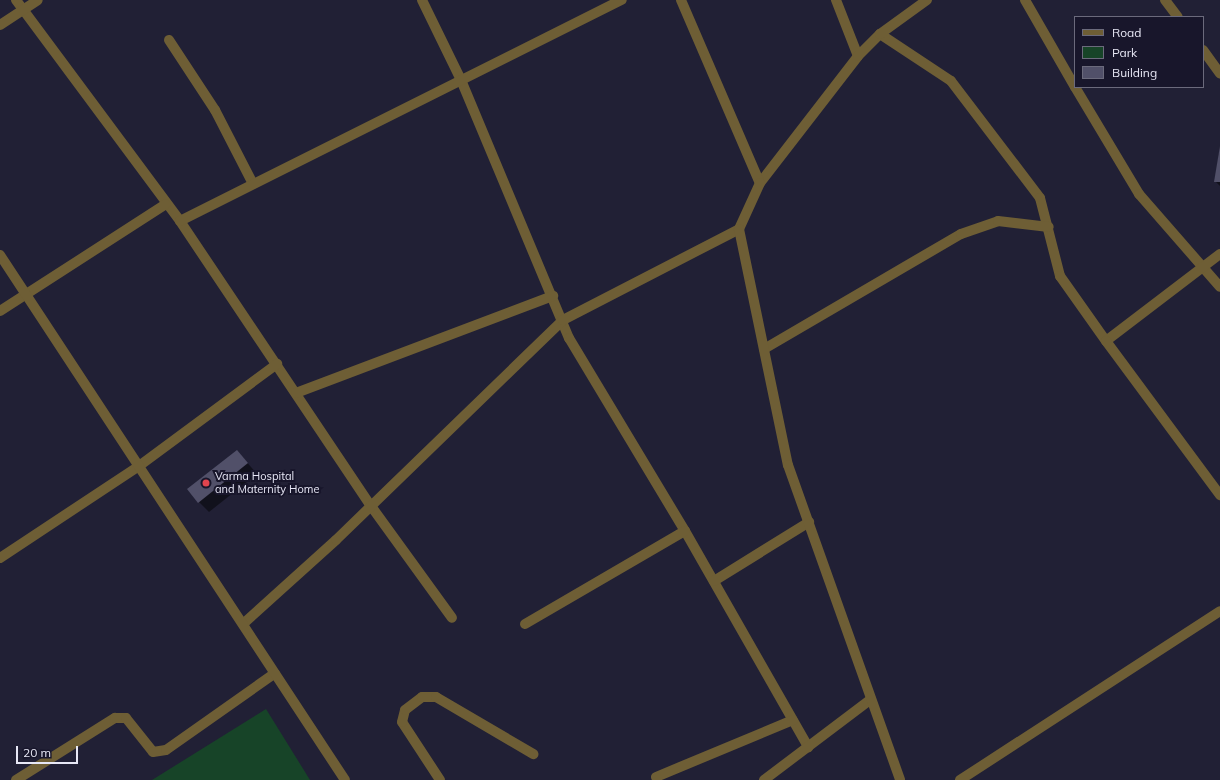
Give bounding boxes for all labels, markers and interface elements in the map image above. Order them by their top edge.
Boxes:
legend [1074,16,1204,88]
text: Road [1112,25,1141,40]
text: Park [1112,45,1137,60]
text: Building [1112,65,1157,80]
place label: Varma Hospital and Maternity Home [215,470,319,496]
marker: Varma Hospital and Maternity Home [200,477,212,489]
scale bar [18,738,80,764]
text: 20 m [23,745,51,760]

